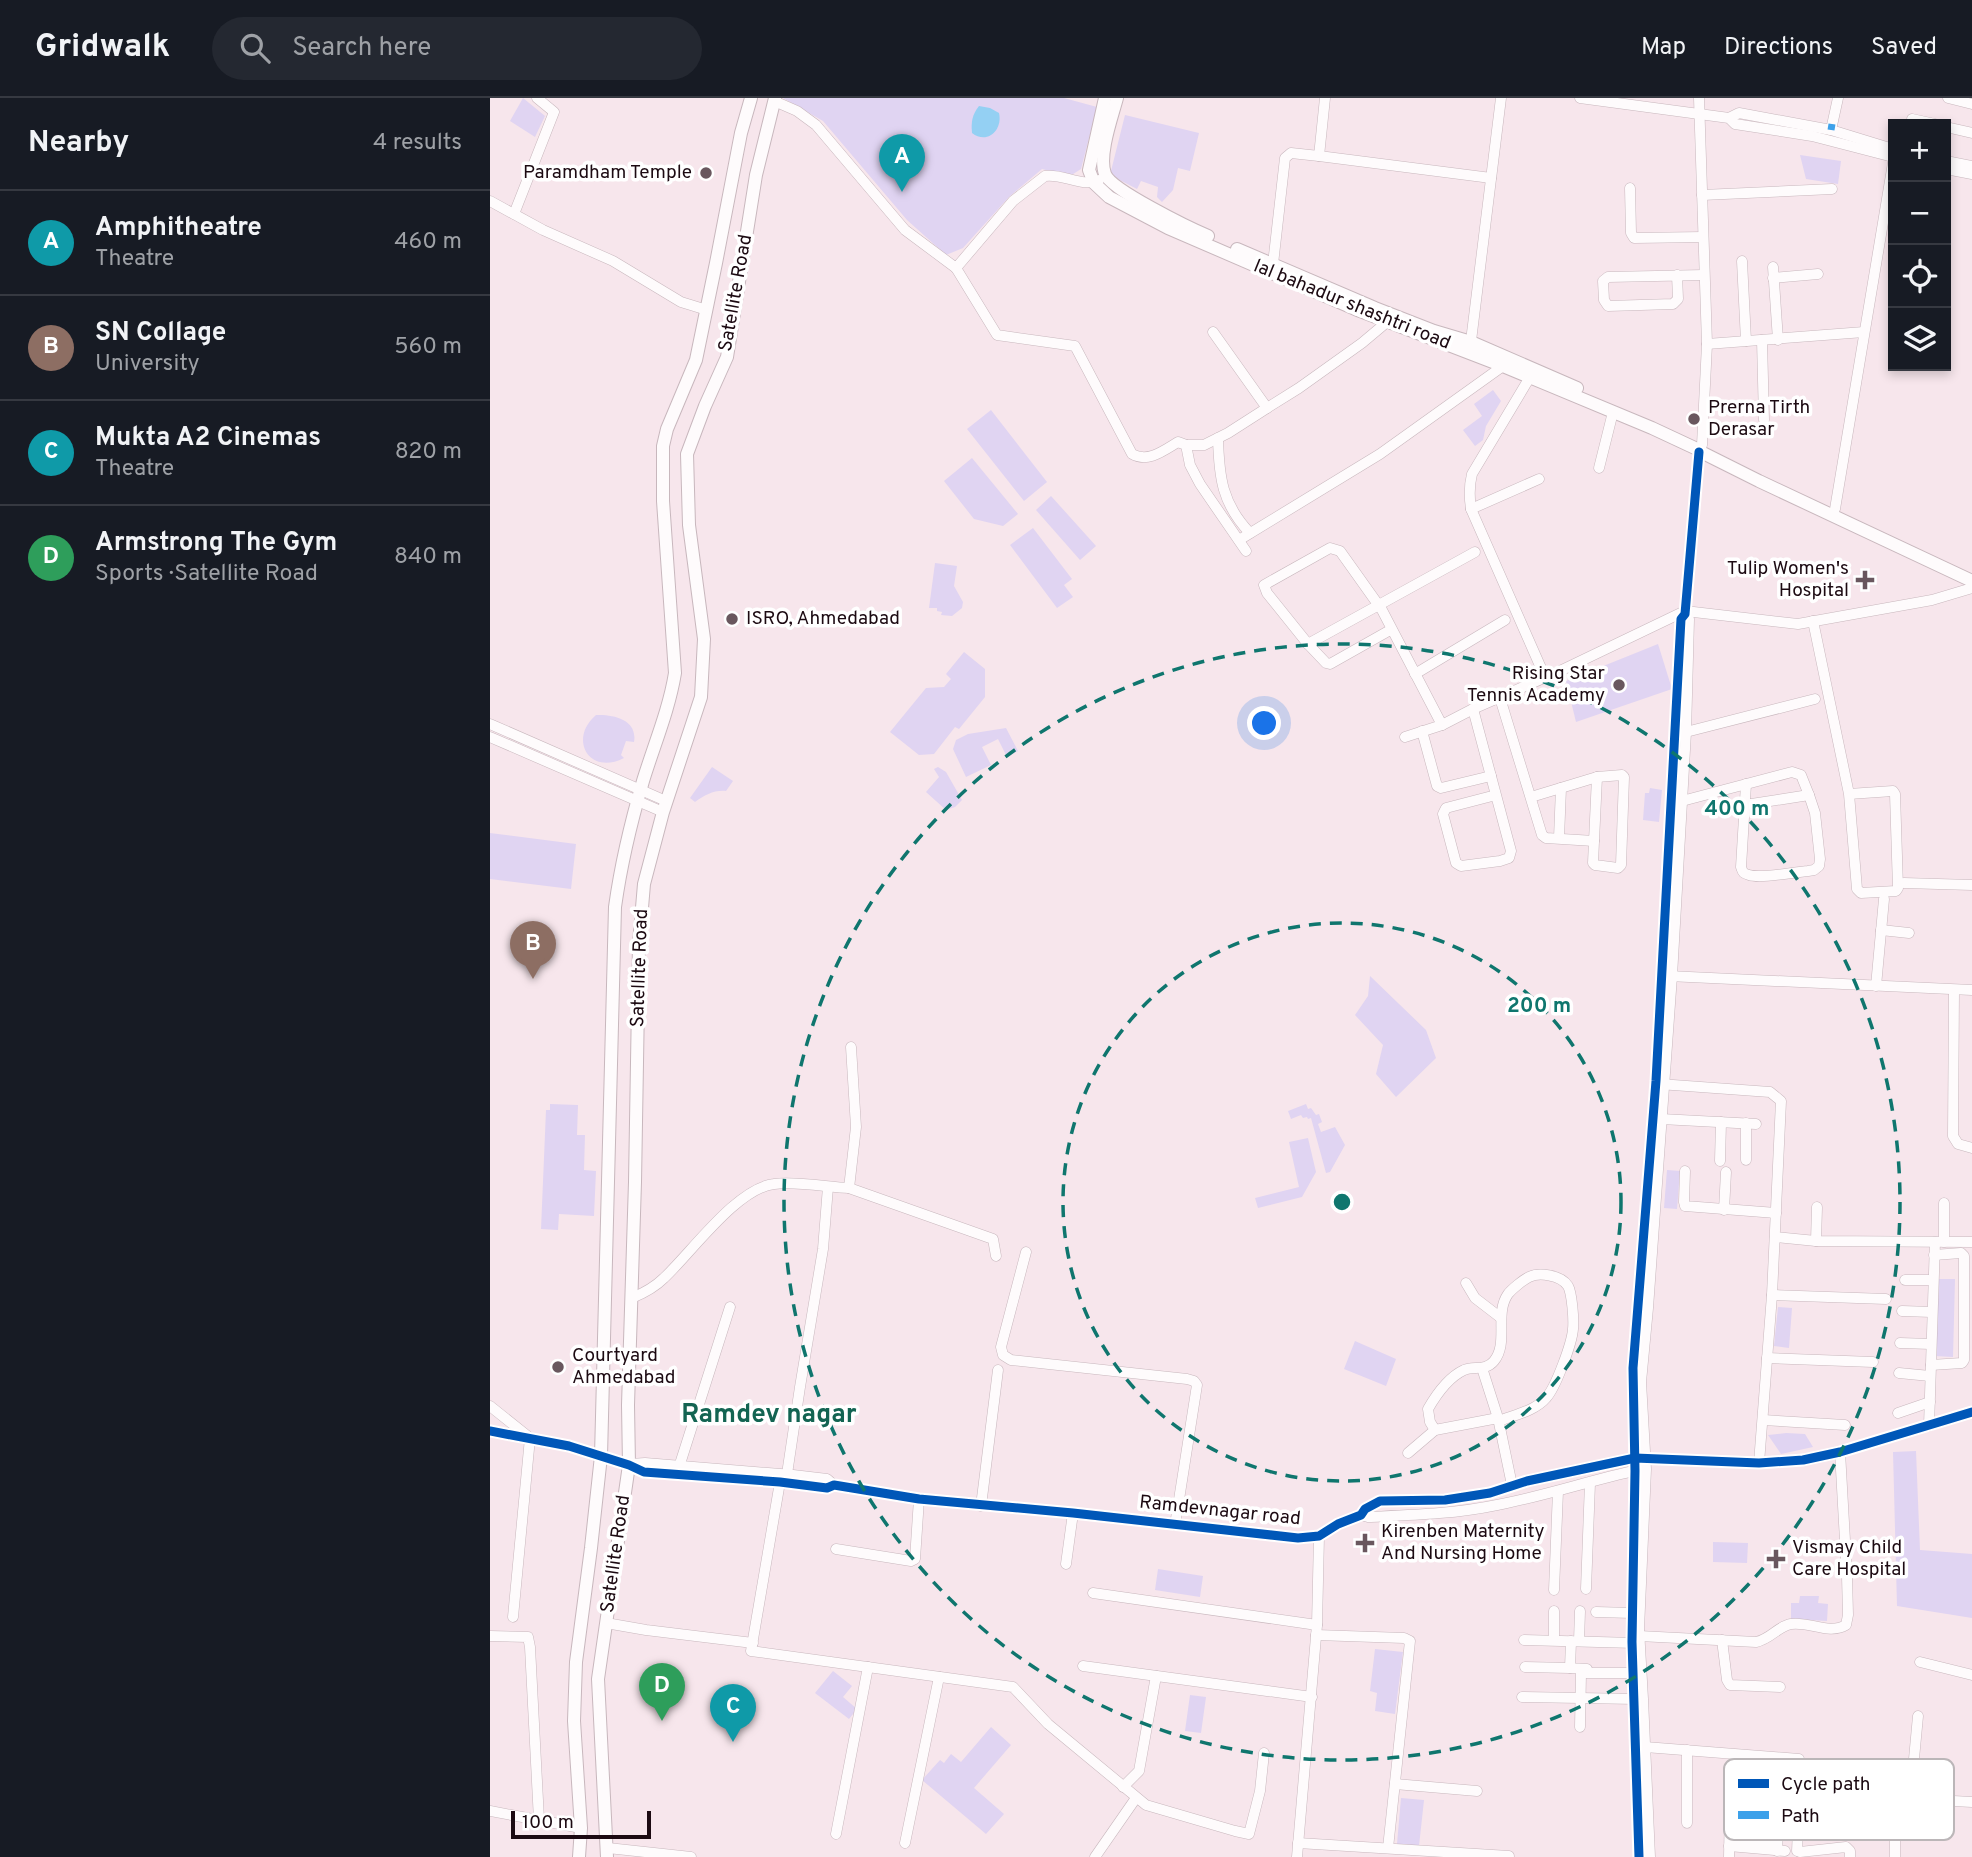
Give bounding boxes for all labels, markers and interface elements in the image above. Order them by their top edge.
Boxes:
search box [212,17,702,80]
text: Gridwalk [35,27,170,69]
icon: search [236,29,274,67]
text: Search here [292,32,431,65]
text: Map [1641,33,1686,63]
text: Directions [1724,33,1833,63]
text: Saved [1871,33,1937,63]
map controls [1888,119,1951,371]
button: + [1888,119,1951,182]
text: Nearby [28,125,129,162]
text: 4 results [373,129,462,158]
pin: A [879,134,925,192]
place label: Paramdham Temple [523,161,692,185]
marker: Paramdham Temple [698,165,714,181]
button: − [1888,182,1951,245]
text: Amphitheatre [95,212,262,245]
text: A [43,228,59,257]
text: 460 m [394,228,462,257]
street label: Satellite Road [714,232,758,354]
text: Theatre [95,245,174,274]
button: locate [1888,245,1951,308]
street label: lal bahadur shashtri road [1250,254,1454,356]
button: layers [1888,308,1951,371]
text: SN Collage [95,317,226,350]
text: B [43,333,59,362]
text: 560 m [394,333,462,362]
text: University [95,350,200,379]
place label: Prerna Tirth Derasar [1708,396,1810,442]
marker: Prerna Tirth Derasar [1686,411,1702,427]
text: Mukta A2 Cinemas [95,422,321,455]
text: C [44,438,58,467]
text: 820 m [395,438,462,467]
text: Theatre [95,455,174,484]
text: Armstrong The Gym [95,527,337,560]
text: D [43,543,59,572]
text: 840 m [394,543,462,572]
place label: Tulip Women's Hospital [1727,557,1849,603]
text: Sports · Satellite Road [95,560,318,589]
marker: Tulip Women's Hospital [1855,570,1875,590]
place label: ISRO, Ahmedabad [746,607,900,631]
marker: ISRO, Ahmedabad [724,611,740,627]
place label: Rising Star Tennis Academy [1467,662,1606,708]
marker: Rising Star Tennis Academy [1611,677,1627,693]
your location [1247,706,1281,740]
text: 400 m [1705,796,1769,823]
street label: Satellite Road [626,908,654,1028]
pin: B [510,921,556,979]
text: 200 m [1507,993,1571,1020]
centre of rings [1330,1190,1354,1214]
place label: Courtyard Ahmedabad [572,1344,675,1390]
marker: Courtyard Ahmedabad [550,1359,566,1375]
district label: Ramdev nagar [681,1399,857,1432]
street label: Ramdevnagar road [1138,1491,1302,1531]
street label: Satellite Road [596,1494,636,1614]
place label: Kirenben Maternity And Nursing Home [1381,1520,1544,1566]
marker: Kirenben Maternity And Nursing Home [1355,1533,1375,1553]
place label: Vismay Child Care Hospital [1792,1536,1906,1582]
marker: Vismay Child Care Hospital [1766,1549,1786,1569]
pin: D [639,1663,685,1721]
pin: C [710,1684,756,1742]
legend [1724,1759,1954,1840]
text: Cycle path [1781,1773,1870,1797]
text: Path [1781,1805,1820,1829]
scale bar [511,1808,651,1840]
text: 100 m [522,1811,574,1835]

